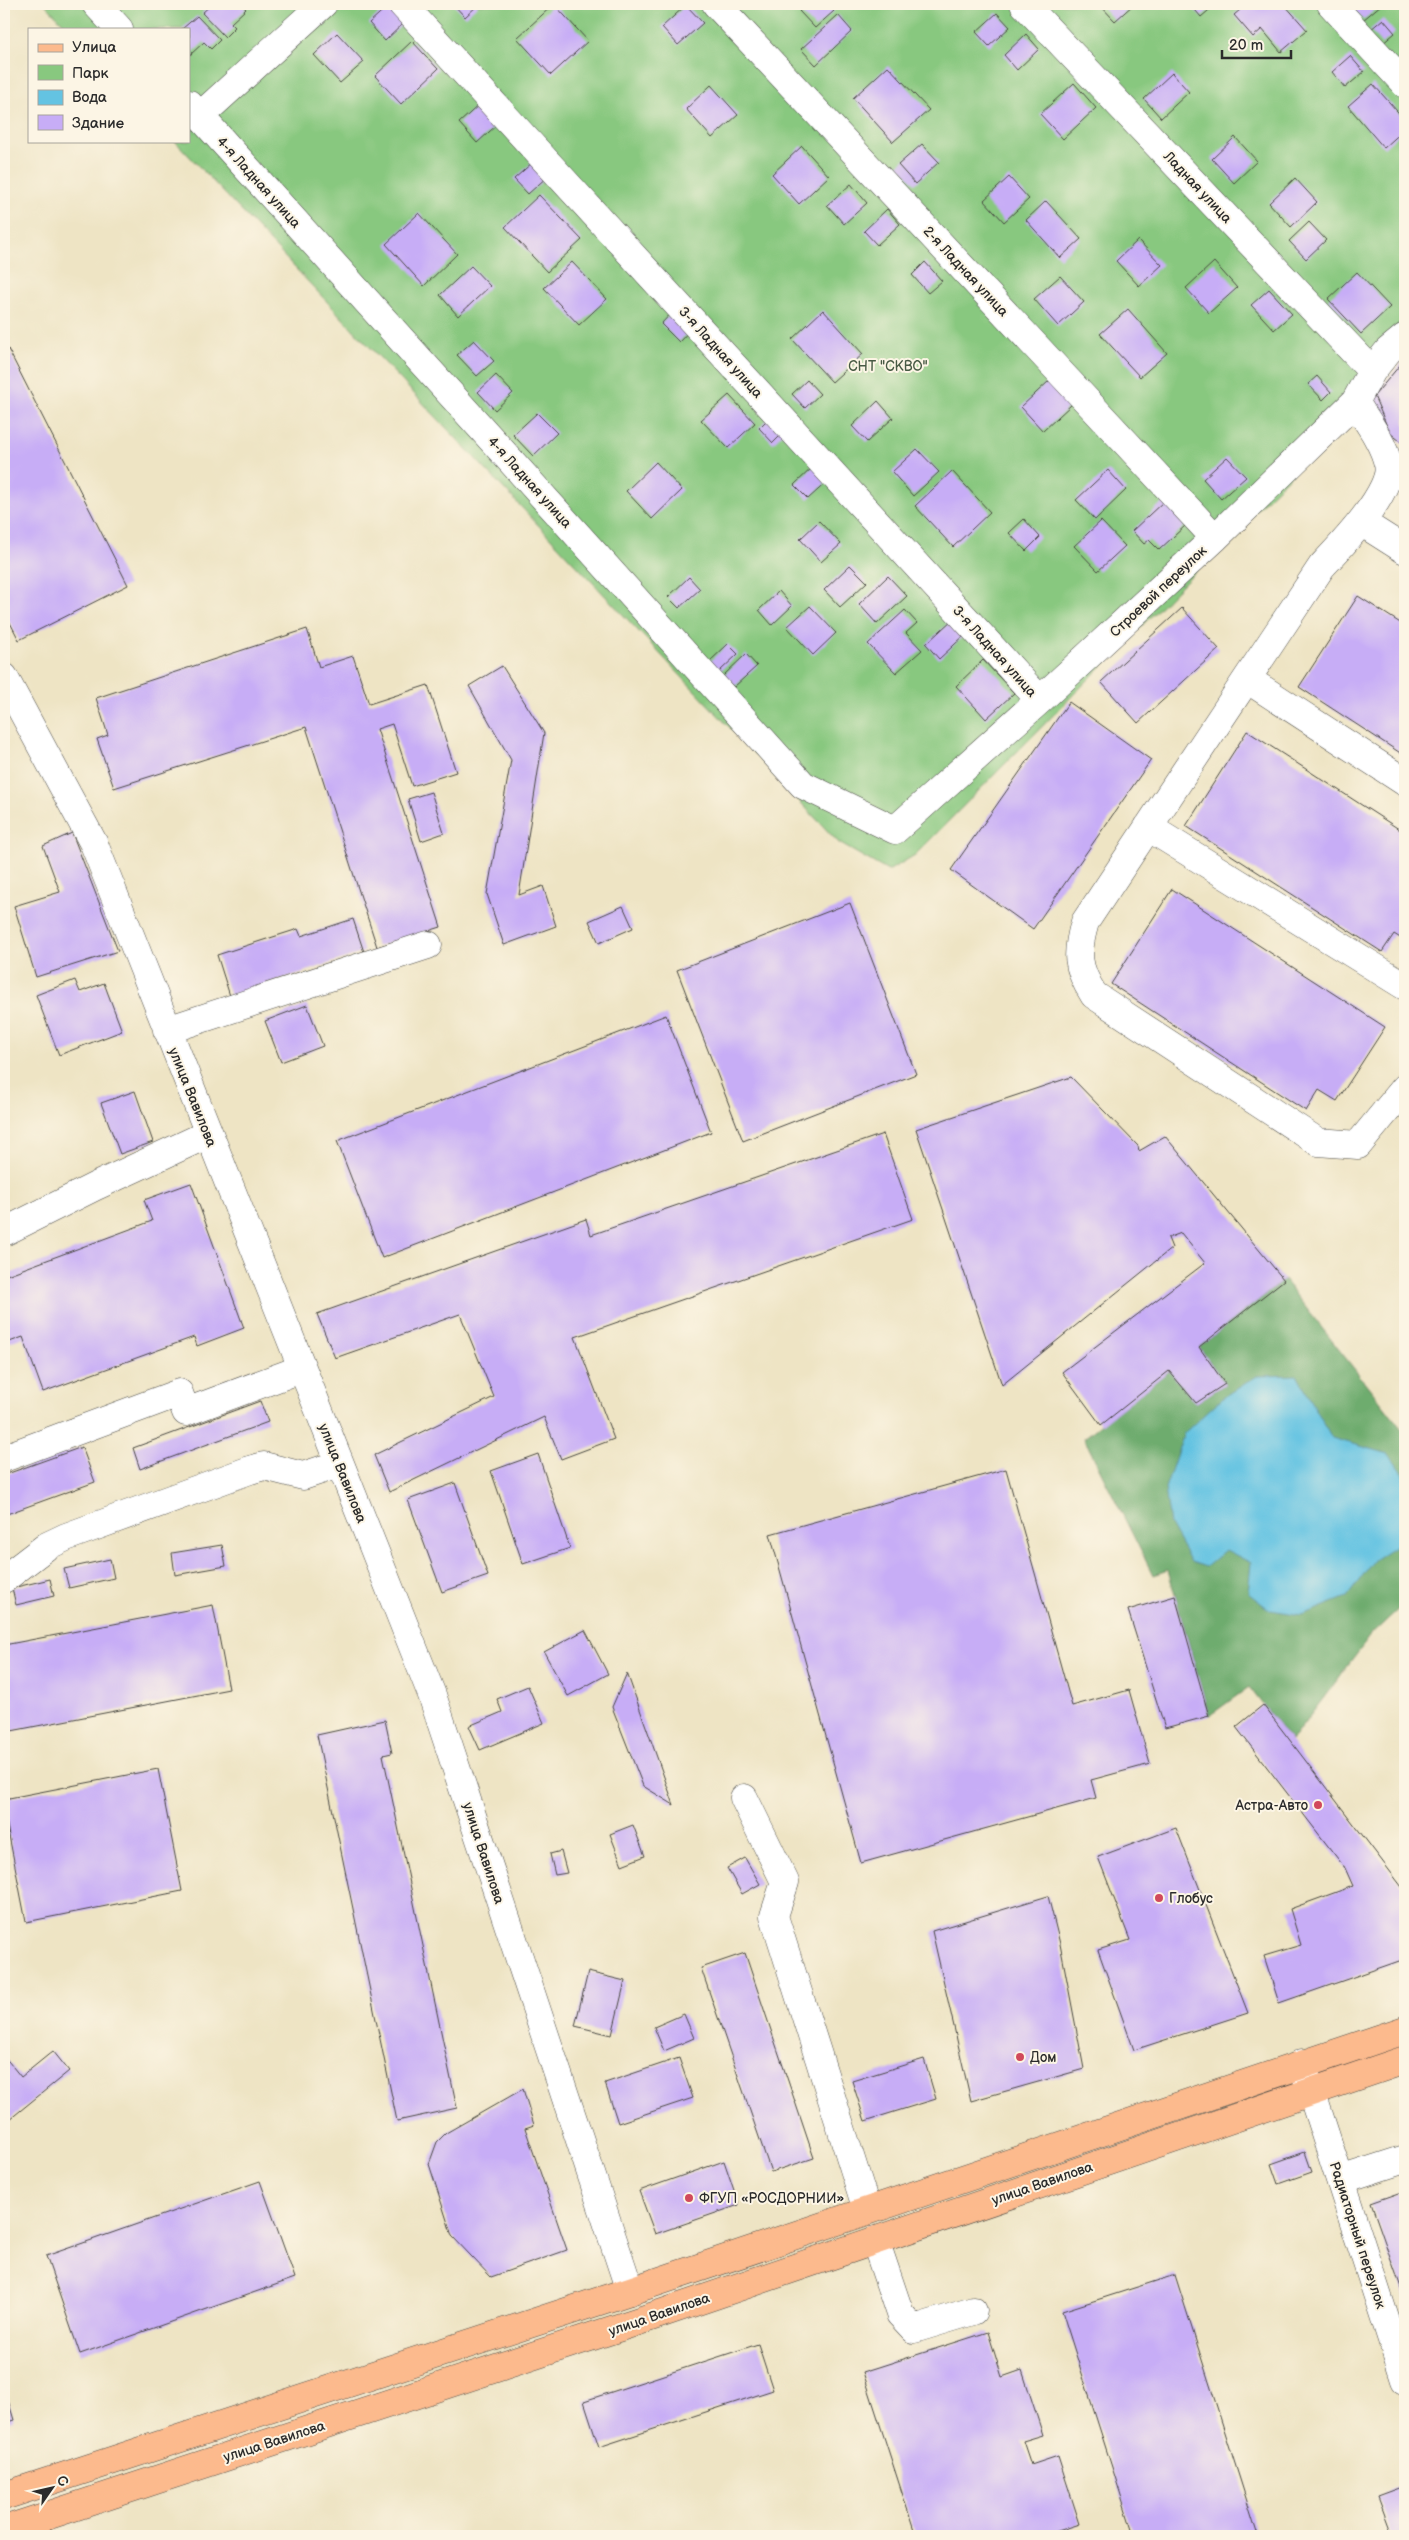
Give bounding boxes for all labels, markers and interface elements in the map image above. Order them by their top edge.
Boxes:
legend [28,28,190,142]
scale bar [1222,28,1290,60]
text: 20 m [1229,36,1263,55]
text: Улица [72,38,117,57]
text: Парк [72,64,109,83]
text: Вода [72,88,107,107]
text: Здание [72,114,124,133]
street label: 4-я Ладная улица [213,133,305,232]
street label: Ладная улица [1159,147,1236,227]
street label: 2-я Ладная улица [919,223,1012,320]
street label: 3-я Ладная улица [675,303,767,402]
park label: СНТ "СКВО" [848,358,928,375]
street label: 4-я Ладная улица [484,433,576,532]
street label: Строевой переулок [1106,542,1211,641]
street label: 3-я Ладная улица [949,602,1041,701]
street label: улица Вавилова [165,1045,220,1150]
street label: улица Вавилова [315,1421,370,1526]
place label: Астра-Авто [1234,1797,1308,1814]
marker: Астра-Авто [1312,1799,1324,1811]
street label: улица Вавилова [459,1800,508,1907]
place label: Глобус [1169,1890,1213,1907]
marker: Глобус [1153,1892,1165,1904]
place label: Дом [1030,2049,1056,2066]
marker: Дом [1014,2051,1026,2063]
street label: улица Вавилова [989,2158,1096,2209]
street label: Радиаторный переулок [1326,2159,1390,2311]
place label: ФГУП «РОСДОРНИИ» [699,2190,845,2207]
marker: ФГУП «РОСДОРНИИ» [683,2192,695,2204]
street label: улица Вавилова [606,2289,713,2340]
street label: улица Вавилова [221,2417,328,2466]
north arrow [28,2462,78,2512]
text: С [53,2472,72,2490]

